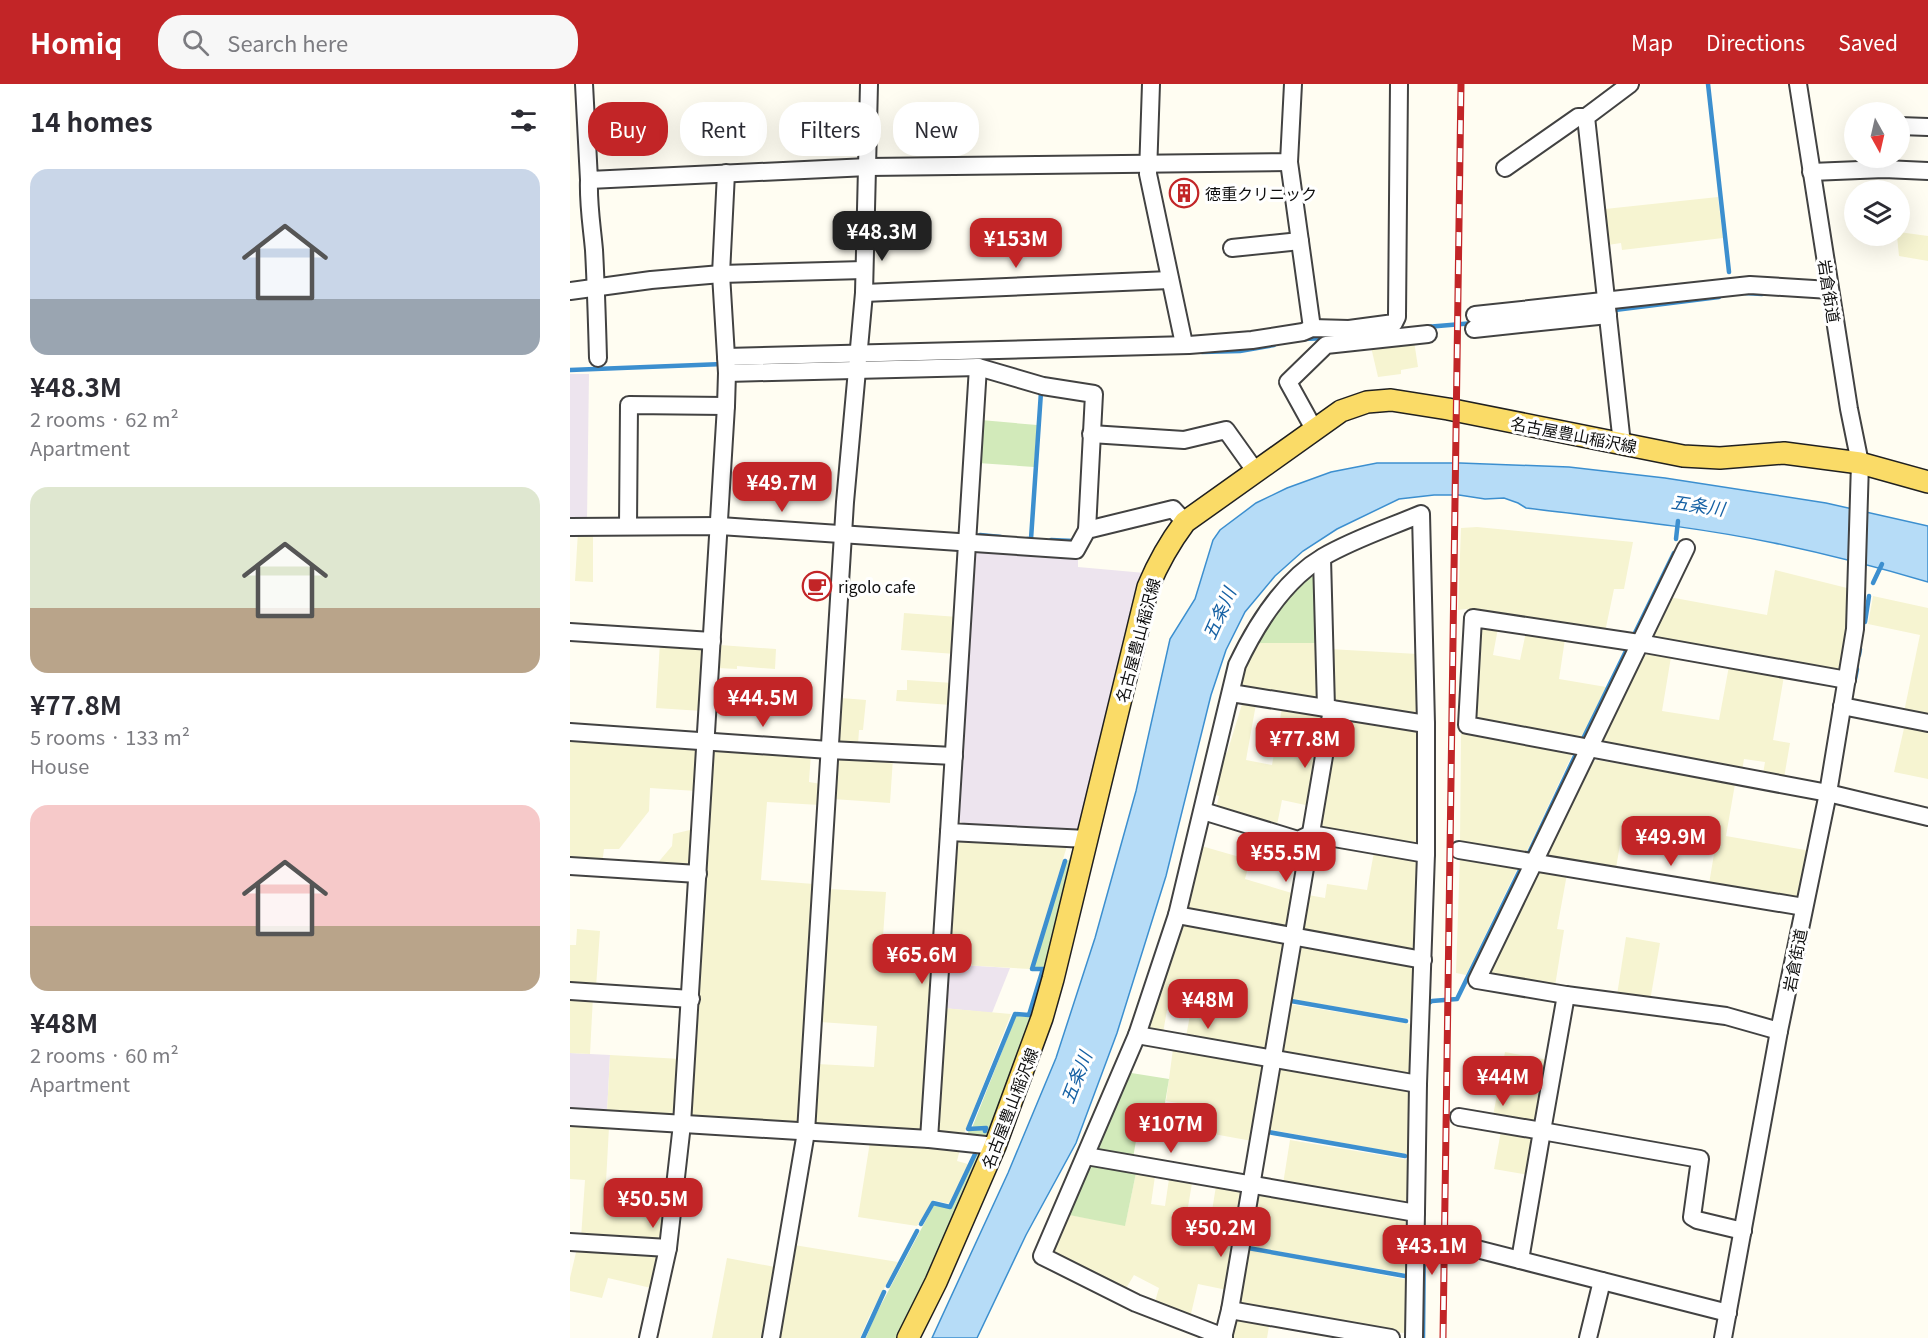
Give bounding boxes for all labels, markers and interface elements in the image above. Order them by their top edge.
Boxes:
search box [158,15,578,69]
text: Homiq [30,22,122,62]
icon: search [179,26,212,59]
text: Search here [227,26,348,58]
text: Map [1631,27,1673,57]
text: Directions [1706,27,1805,57]
text: Saved [1838,27,1898,57]
text: 14 homes [30,102,153,139]
chip: Buy [588,102,668,156]
chip: Rent [680,102,767,156]
chip: Filters [779,102,881,156]
chip: New [893,102,979,156]
north arrow [1844,102,1910,168]
map controls [1844,102,1910,246]
icon: filters [507,104,540,137]
building icon: 徳重クリニック [1168,177,1200,209]
button: layers [1844,180,1910,246]
place label: 徳重クリニック [1205,181,1317,205]
icon: home [231,208,339,316]
pin: ¥48.3M [833,211,931,262]
text: ¥48.3M [847,216,917,245]
pin: ¥153M [974,218,1058,269]
text: ¥153M [984,223,1048,252]
street label: 岩倉街道 [1813,258,1847,324]
text: ¥48.3M [30,367,122,404]
text: 2 rooms · 62 m² [30,404,179,433]
street label: 名古屋豊山稲沢線 [1509,410,1639,458]
text: Apartment [30,433,130,462]
pin: ¥49.7M [733,462,831,513]
text: ¥49.7M [747,467,817,496]
water label: 五条川 [1669,487,1729,521]
icon: home [231,526,339,634]
cafe icon: rigolo cafe [801,570,833,602]
place label: rigolo cafe [838,574,916,598]
street label: 名古屋豊山稲沢線 [1109,575,1165,705]
water label: 五条川 [1195,581,1242,643]
pin: ¥44.5M [714,677,812,728]
text: ¥44.5M [728,682,798,711]
text: ¥77.8M [30,685,122,722]
pin: ¥77.8M [1256,718,1354,769]
text: 5 rooms · 133 m² [30,722,190,751]
text: ¥77.8M [1270,723,1340,752]
text: House [30,751,89,780]
pin: ¥49.9M [1622,816,1720,867]
text: ¥49.9M [1636,821,1706,850]
pin: ¥55.5M [1237,832,1335,883]
text: ¥55.5M [1251,837,1321,866]
icon: home [231,844,339,952]
street label: 岩倉街道 [1776,926,1812,994]
pin: ¥65.6M [873,934,971,985]
text: ¥65.6M [887,939,957,968]
pin: ¥48M [1172,979,1244,1030]
text: ¥48M [1182,984,1234,1013]
text: ¥48M [30,1003,98,1040]
text: 2 rooms · 60 m² [30,1040,179,1069]
street label: 名古屋豊山稲沢線 [975,1044,1043,1172]
water label: 五条川 [1053,1045,1098,1107]
pin: ¥44M [1467,1056,1539,1107]
text: ¥44M [1477,1061,1529,1090]
text: Apartment [30,1069,130,1098]
pin: ¥107M [1129,1103,1213,1154]
text: ¥107M [1139,1108,1203,1137]
pin: ¥50.5M [604,1178,702,1229]
text: ¥50.5M [618,1183,688,1212]
pin: ¥50.2M [1172,1207,1270,1258]
text: ¥50.2M [1186,1212,1256,1241]
pin: ¥43.1M [1383,1225,1481,1276]
text: ¥43.1M [1397,1230,1467,1259]

